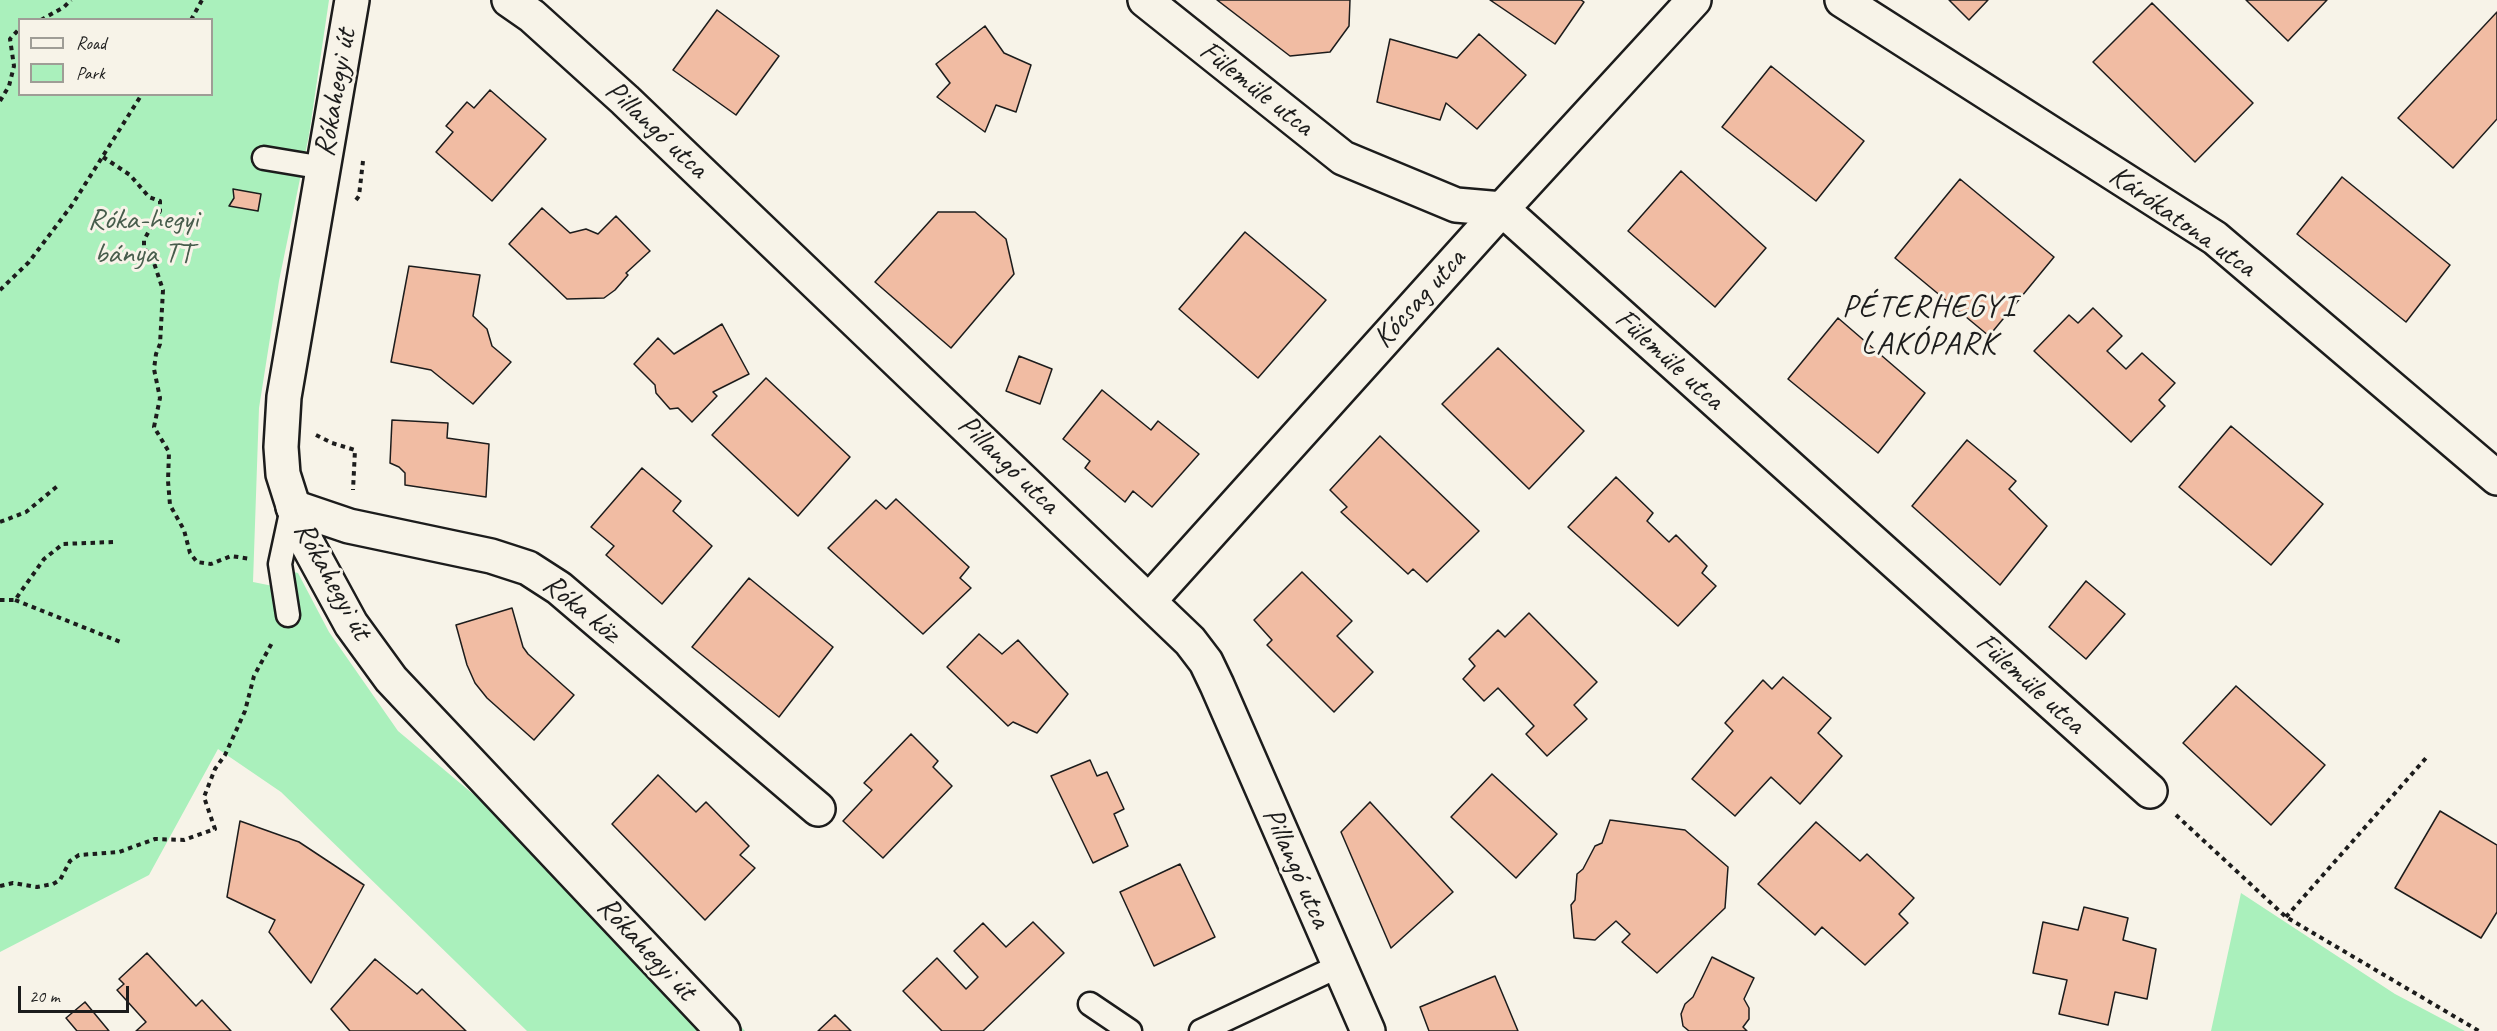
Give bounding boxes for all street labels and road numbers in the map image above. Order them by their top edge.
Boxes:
street label: Rókahegyi út [307,26,365,160]
street label: Fülemüle utca [1192,33,1320,145]
street label: Pillangó utca [597,73,715,187]
street label: Kárókatona utca [2102,158,2262,286]
street label: Kócsag utca [1366,242,1474,356]
street label: Fülemüle utca [1607,302,1731,418]
street label: Pillangó utca [950,408,1066,522]
street label: Rókahegyi út [285,516,379,646]
street label: Róka köz [535,567,627,651]
street label: Fülemüle utca [1968,626,2092,742]
street label: Pillangó utca [1254,802,1338,934]
street label: Rókahegyi út [589,890,703,1008]

